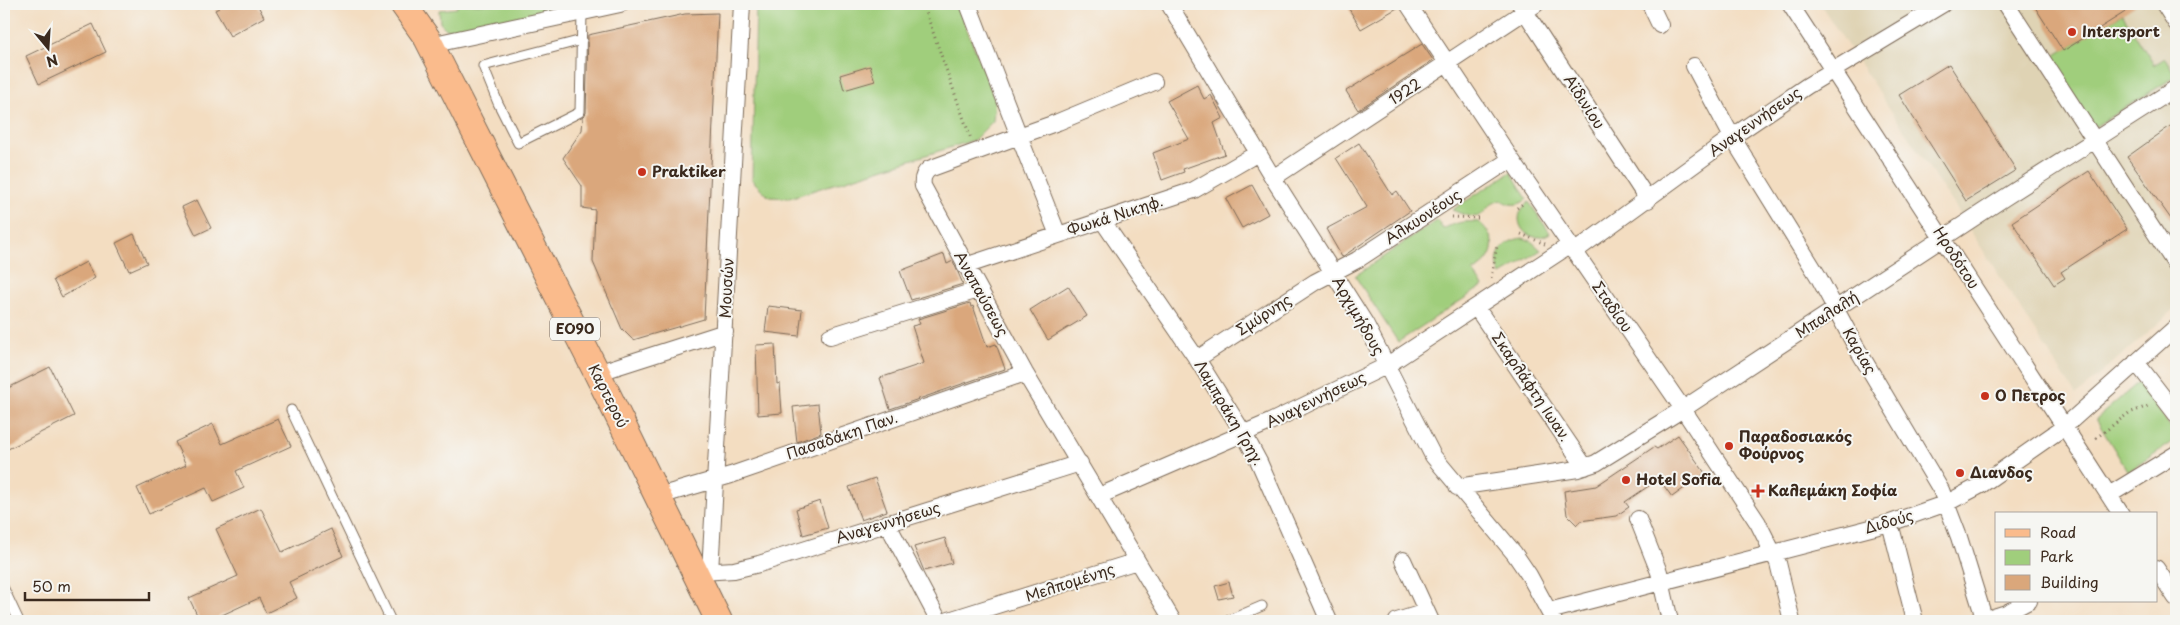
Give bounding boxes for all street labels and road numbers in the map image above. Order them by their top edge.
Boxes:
street label: Αϊδινίου [1559,69,1611,133]
street label: 1922 [1384,72,1425,110]
street label: Αναγεννήσεως [1703,80,1805,161]
street label: Αλκυονέους [1380,182,1465,249]
street label: Φωκά Νικηφ. [1064,188,1165,241]
street label: Ηροδότου [1928,221,1986,293]
street label: Αναπαύσεως [949,246,1015,340]
street label: Μουσών [712,257,739,319]
street label: Αρχιμήδους [1327,272,1391,359]
street label: Σταδίου [1587,276,1639,336]
street label: Μπαλαλή [1790,285,1862,343]
street label: Σμύρνης [1231,287,1296,340]
road number: ΕΟ90 [550,318,600,340]
street label: Καρίας [1838,322,1883,378]
street label: Σκαρλάφτη Ιωαν. [1487,327,1577,445]
street label: Λαμπράκη Γρηγ. [1190,355,1271,469]
street label: Καρτερού [583,359,635,431]
street label: Αναγεννήσεως [1262,364,1369,433]
street label: Πασαδάκη Παν. [783,405,900,464]
street label: Αναγεννήσεως [832,495,943,548]
street label: Διδούς [1862,503,1916,538]
street label: Μελπομένης [1022,556,1117,607]

